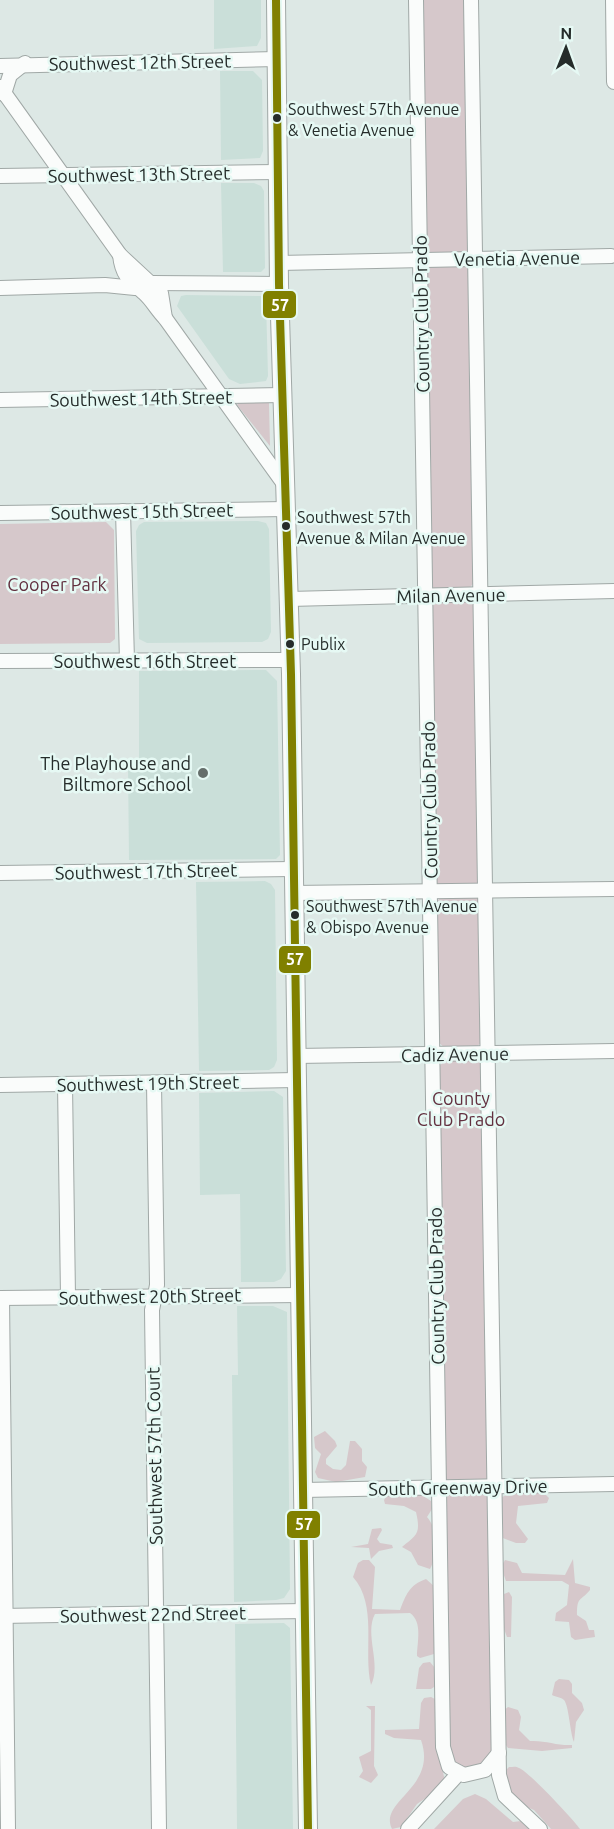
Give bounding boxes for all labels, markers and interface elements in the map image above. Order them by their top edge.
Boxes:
north arrow [536,18,596,78]
text: N [560,24,572,42]
street label: Southwest 12th Street [49,50,231,74]
place label: Southwest 57th Avenue & Venetia Avenue [288,100,459,139]
marker: Southwest 57th Avenue & Venetia Avenue [271,112,283,124]
street label: Southwest 13th Street [48,162,230,186]
street label: Country Club Prado [410,235,432,393]
street label: Venetia Avenue [454,247,580,269]
line badge: 57 [262,290,297,319]
text: 57 [271,296,289,314]
street label: Southwest 14th Street [50,386,232,410]
street label: Southwest 15th Street [51,499,233,523]
place label: Southwest 57th Avenue & Milan Avenue [297,508,466,547]
marker: Southwest 57th Avenue & Milan Avenue [280,520,292,532]
park label: Cooper Park [7,574,107,594]
street label: Milan Avenue [396,584,506,606]
place label: Publix [301,635,345,653]
marker: Publix [284,638,296,650]
street label: Southwest 16th Street [54,651,236,671]
street label: Country Club Prado [418,721,440,879]
place label: The Playhouse and Biltmore School [40,753,191,794]
marker: The Playhouse and Biltmore School [196,766,210,780]
street label: Southwest 17th Street [55,859,237,883]
place label: Southwest 57th Avenue & Obispo Avenue [306,897,477,936]
marker: Southwest 57th Avenue & Obispo Avenue [289,909,301,921]
line badge: 57 [278,945,312,974]
text: 57 [286,950,304,968]
street label: Cadiz Avenue [401,1043,509,1065]
street label: Southwest 19th Street [57,1071,239,1095]
park label: County Club Prado [417,1088,505,1129]
street label: Country Club Prado [425,1207,447,1365]
street label: Southwest 20th Street [59,1284,241,1308]
street label: Southwest 57th Court [142,1367,166,1545]
street label: South Greenway Drive [368,1475,548,1499]
line badge: 57 [286,1510,321,1539]
text: 57 [295,1515,313,1533]
street label: Southwest 22nd Street [60,1602,246,1626]

